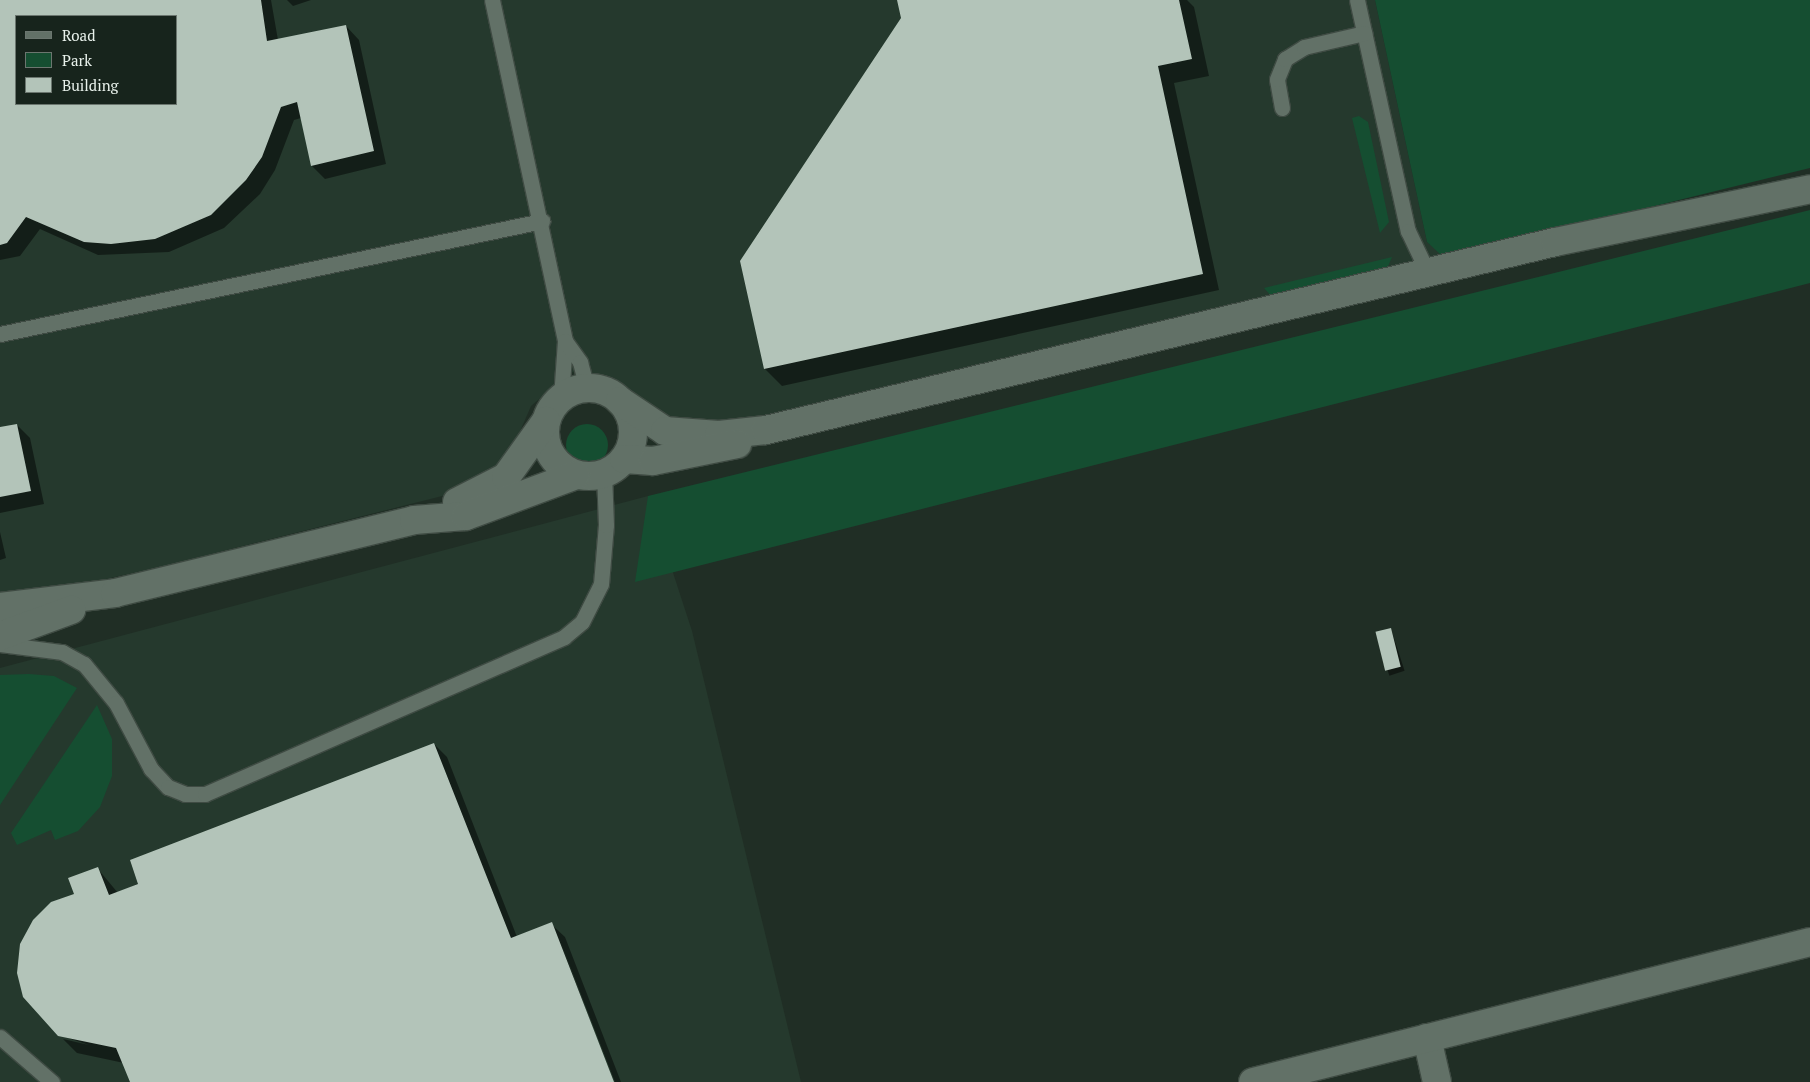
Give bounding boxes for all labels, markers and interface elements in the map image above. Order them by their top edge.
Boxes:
legend [15,15,178,105]
text: Road [62,25,95,45]
text: Park [62,50,92,70]
text: Building [62,75,119,95]

